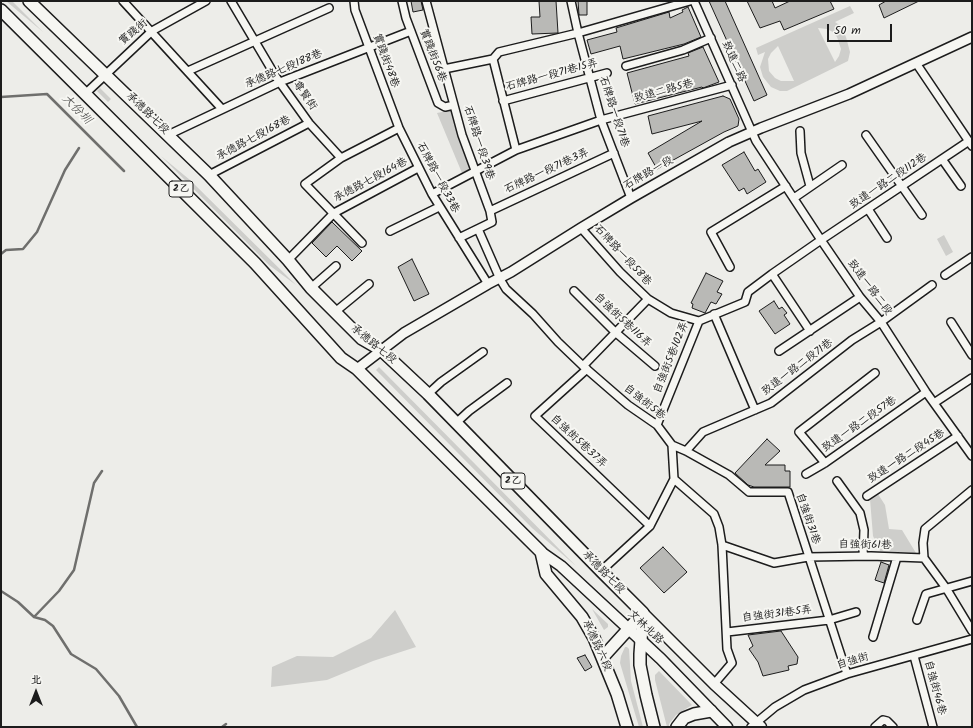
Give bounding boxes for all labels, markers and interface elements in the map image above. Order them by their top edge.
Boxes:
scale bar [829,16,894,42]
street label: 實踐街 [117,17,151,49]
text: 50 m [834,21,861,40]
street label: 實踐街56巷 [416,27,448,85]
street label: 實踐街48巷 [369,32,401,90]
street label: 致遠二路 [718,39,748,85]
street label: 承德路七段188巷 [243,48,325,92]
street label: 石牌路一段71巷15弄 [504,57,600,95]
street label: 石牌路一段71巷 [595,75,631,149]
street label: 致遠二路5巷 [633,78,695,106]
street label: 尊賢街 [289,79,319,113]
street label: 承德路七段 [123,90,171,138]
water label: 大份圳 [58,92,94,128]
street label: 石牌路一段39巷 [460,104,496,182]
street label: 承德路七段168巷 [215,114,293,164]
street label: 石牌路一段33巷 [413,140,461,216]
street label: 石牌路一段71巷3弄 [503,147,591,197]
street label: 致遠一路二段112巷 [848,151,930,213]
street label: 石牌路一段 [622,155,676,193]
street label: 承德路七段164巷 [332,156,410,206]
road number: 2乙 [169,181,193,197]
street label: 石牌路一段58巷 [590,223,654,289]
street label: 致遠一路二段 [844,258,894,318]
street label: 自強街5巷116弄 [590,291,654,351]
street label: 自強街5巷102弄 [652,320,692,396]
street label: 承德路七段 [347,323,399,367]
street label: 致遠一路二段71巷 [760,337,836,399]
street label: 自強街5巷 [620,382,668,424]
street label: 致遠一路二段57巷 [820,394,900,456]
street label: 自強街5巷37弄 [547,413,609,471]
street label: 致遠一路二段45巷 [866,427,948,487]
road number: 2乙 [501,473,525,489]
street label: 自強街31巷 [792,491,822,547]
street label: 自強街61巷 [838,539,892,553]
street label: 承德路七段 [579,549,627,597]
street label: 自強街31巷5弄 [741,604,813,626]
street label: 文林北路 [624,608,666,648]
street label: 承德路六段 [578,618,614,674]
street label: 自強街 [835,651,871,673]
street label: 自強街46巷 [920,659,948,717]
text: 北 [31,671,42,689]
north arrow [16,672,56,712]

